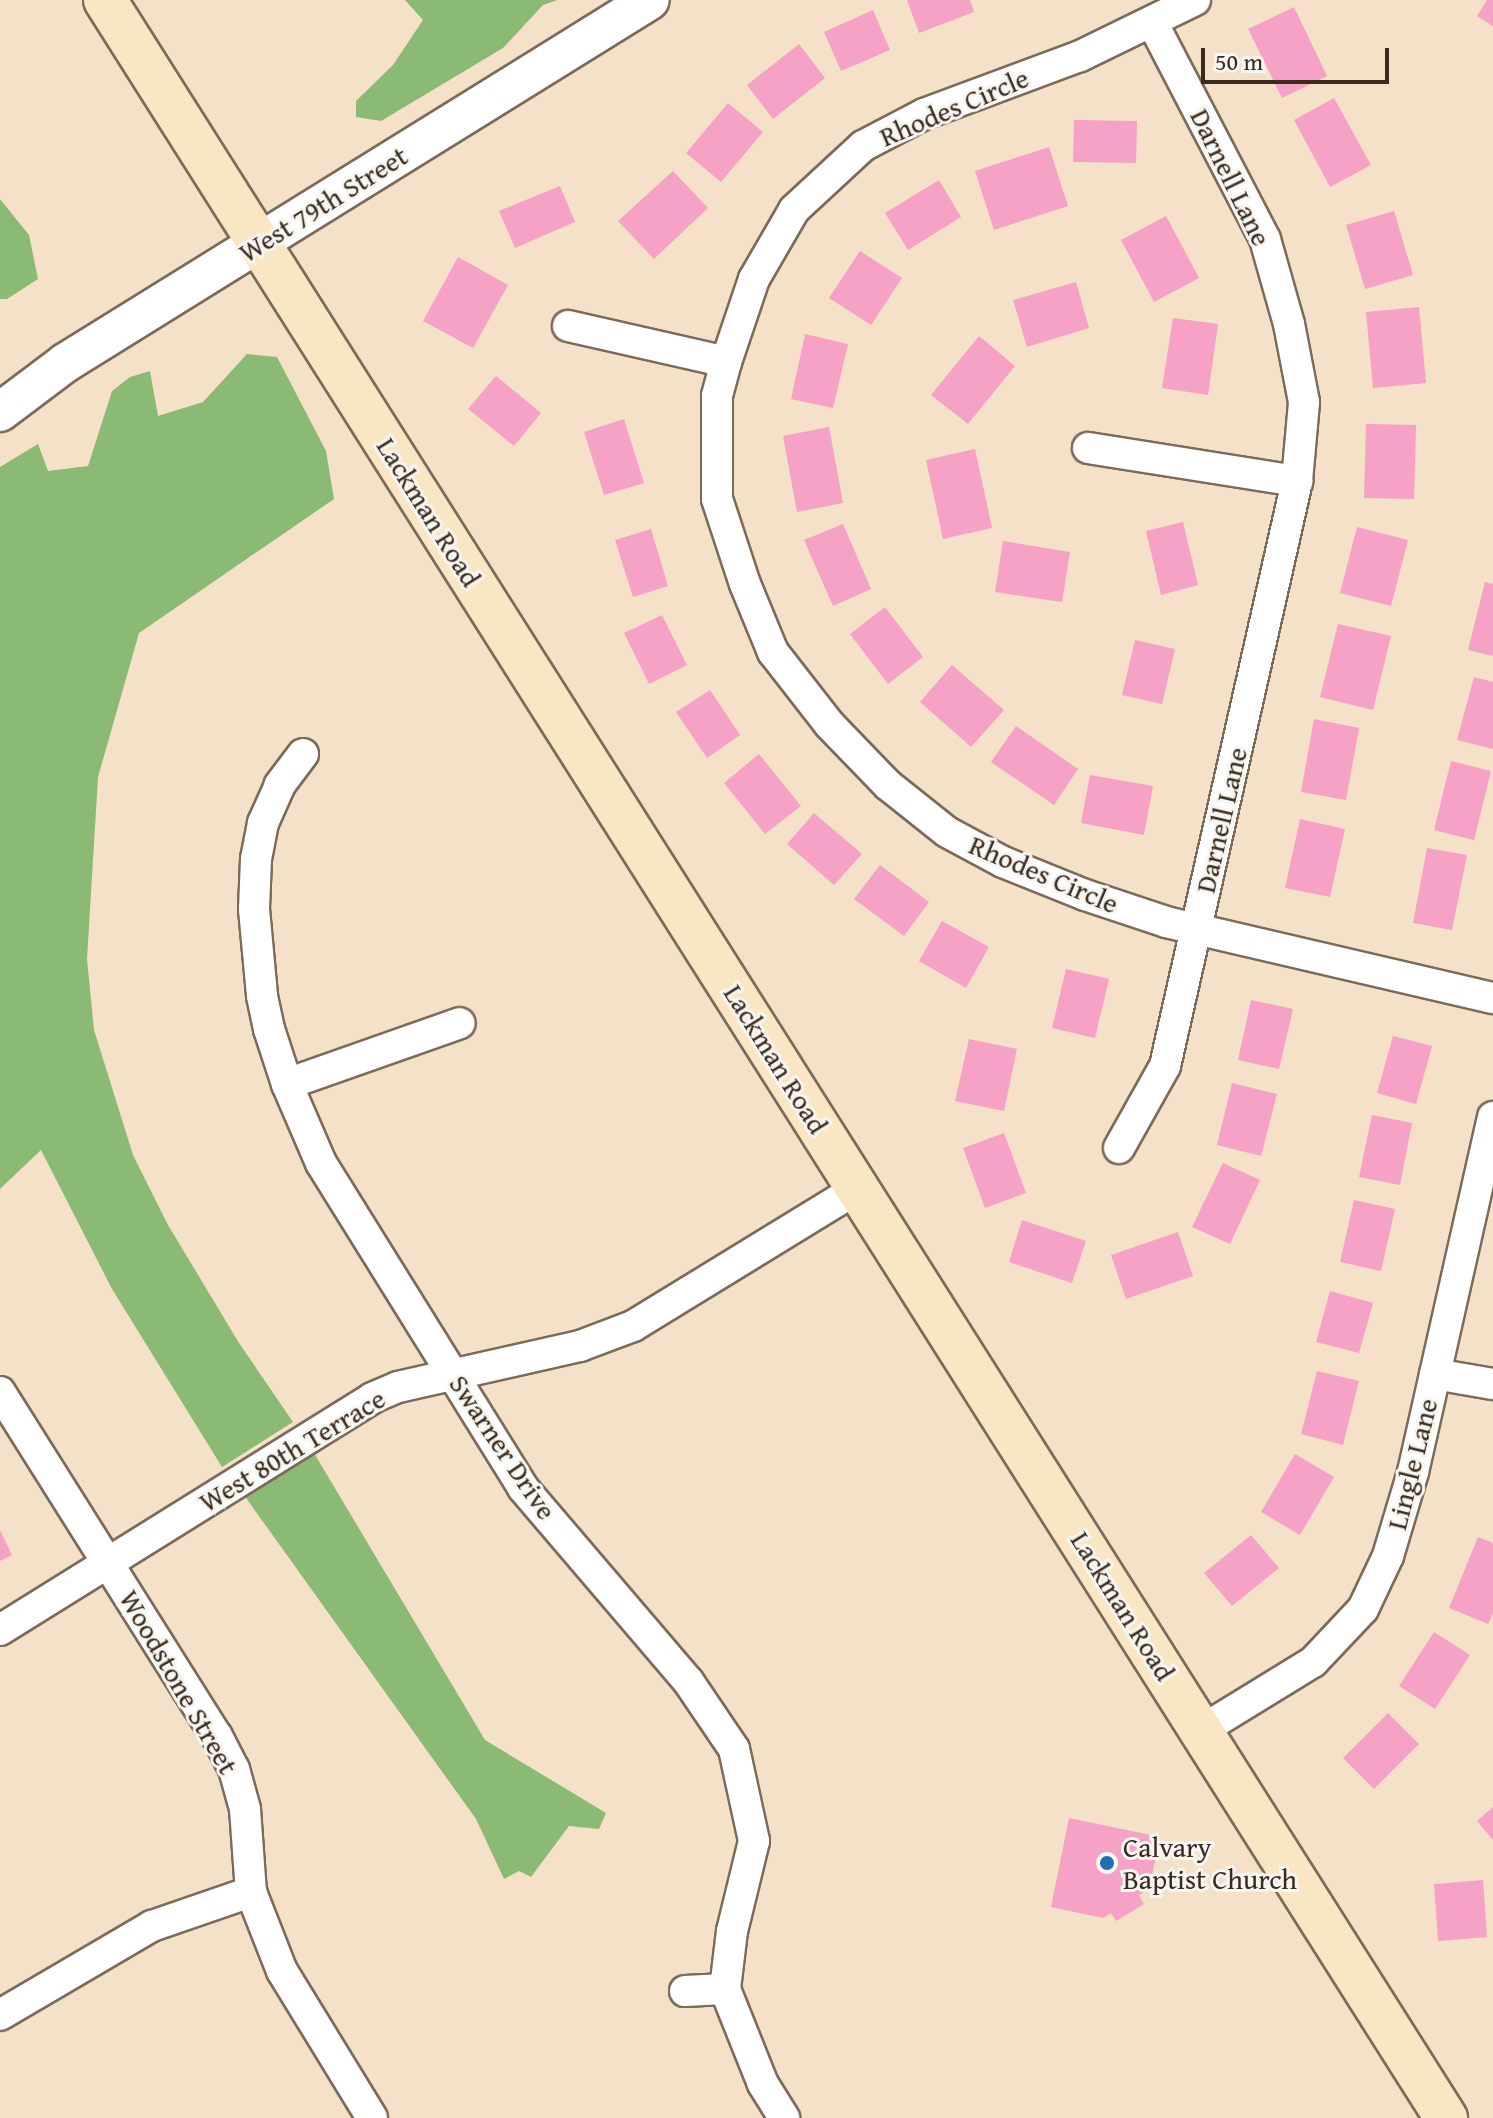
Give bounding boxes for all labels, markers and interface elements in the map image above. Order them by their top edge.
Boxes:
scale bar [1205,32,1393,82]
text: 50 m [1215,44,1263,79]
street label: Rhodes Circle [874,61,1034,153]
street label: Darnell Lane [1183,103,1279,251]
street label: West 79th Street [232,139,414,269]
street label: Lackman Road [370,431,488,593]
street label: Darnell Lane [1188,744,1254,896]
street label: Rhodes Circle [964,828,1124,920]
street label: Lackman Road [717,978,835,1140]
street label: Swarner Drive [442,1368,564,1526]
street label: West 80th Terrace [193,1381,391,1519]
street label: Lingle Lane [1379,1395,1445,1533]
street label: Lackman Road [1064,1525,1182,1687]
street label: Woodstone Street [113,1584,245,1780]
place label: Calvary Baptist Church [1123,1830,1297,1896]
marker: Calvary Baptist Church [1098,1854,1116,1872]

